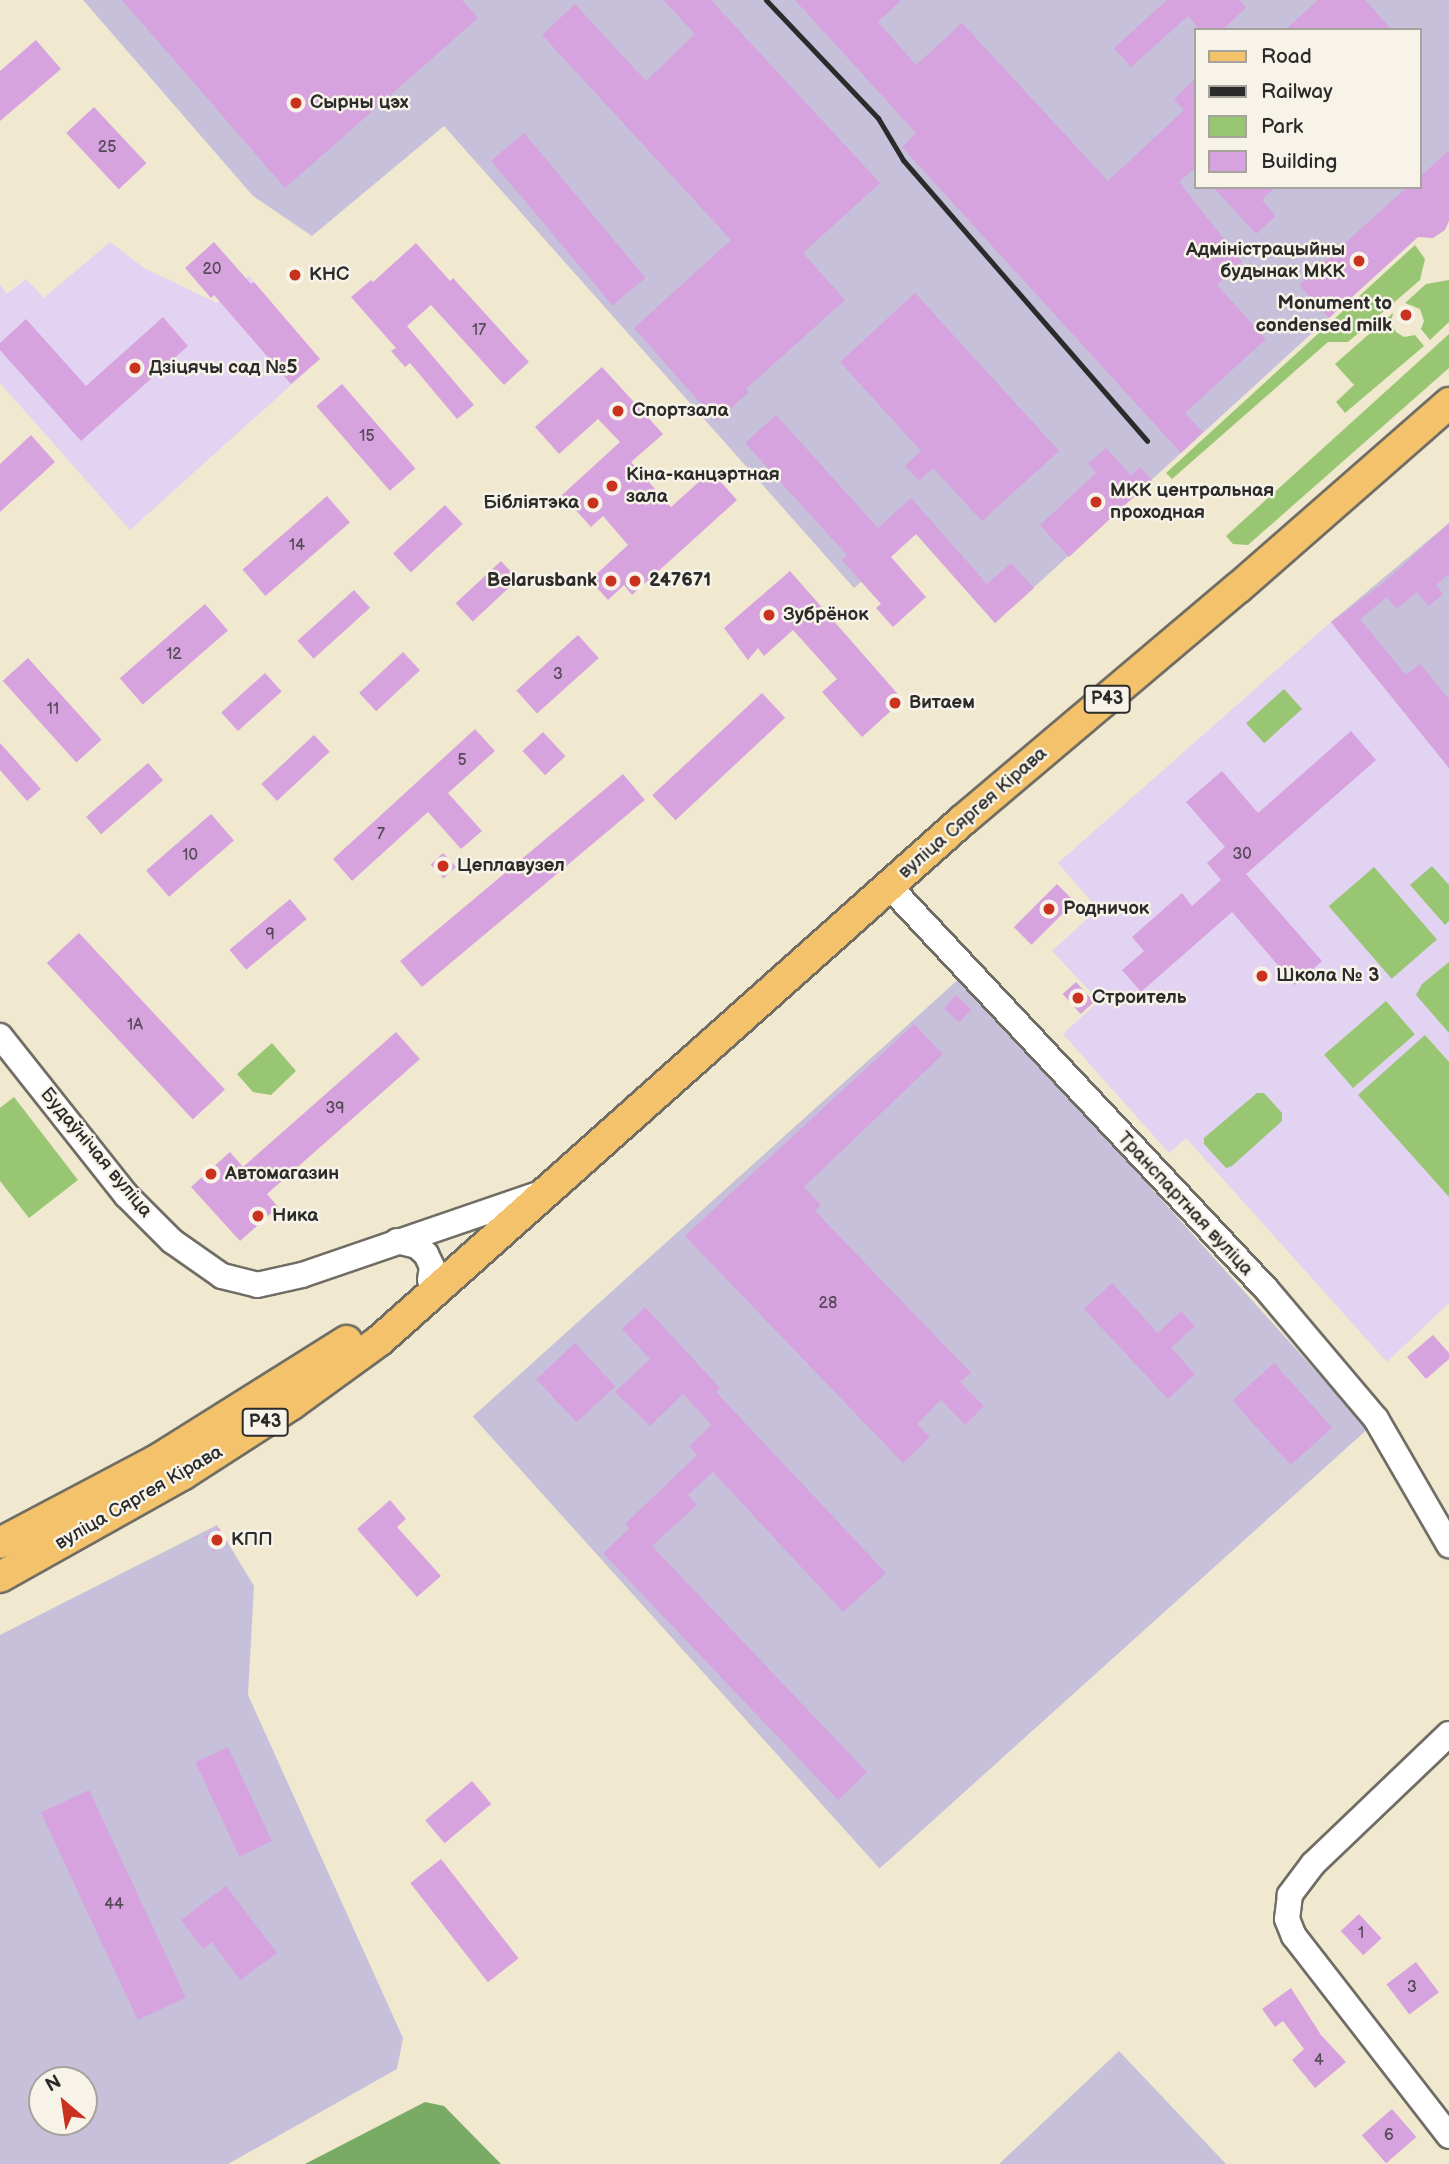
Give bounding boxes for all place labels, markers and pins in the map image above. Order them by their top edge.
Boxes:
place label: Сырны цэх [310,92,408,114]
marker: Сырны цэх [288,95,304,111]
place label: Адміністрацыйны будынак МКК [1186,239,1345,283]
marker: Адміністрацыйны будынак МКК [1351,253,1367,269]
place label: КНС [309,264,349,286]
marker: КНС [287,267,303,283]
place label: Monument to condensed milk [1255,293,1392,337]
marker: Monument to condensed milk [1398,307,1414,323]
place label: Дзіцячы сад №5 [149,357,298,379]
marker: Дзіцячы сад №5 [127,360,143,376]
place label: Спортзала [632,400,728,422]
marker: Спортзала [610,403,626,419]
place label: Кіна-канцэртная зала [626,464,780,508]
marker: Кіна-канцэртная зала [604,478,620,494]
place label: МКК центральная проходная [1110,480,1274,524]
place label: Бібліятэка [483,492,579,514]
marker: МКК центральная проходная [1088,494,1104,510]
marker: Бібліятэка [585,495,601,511]
place label: Belarusbank [487,570,597,592]
place label: 247671 [649,570,711,592]
marker: Belarusbank [603,573,619,589]
marker: 247671 [627,573,643,589]
place label: Зубрёнок [783,604,868,626]
marker: Зубрёнок [761,607,777,623]
place label: Витаем [909,692,975,714]
marker: Витаем [887,695,903,711]
place label: Цеплавузел [457,855,565,877]
marker: Цеплавузел [435,858,451,874]
place label: Родничок [1063,898,1149,920]
marker: Родничок [1041,901,1057,917]
place label: Школа № 3 [1276,965,1379,987]
marker: Школа № 3 [1254,968,1270,984]
place label: Строитель [1092,987,1186,1009]
marker: Строитель [1070,990,1086,1006]
place label: Автомагазин [225,1163,339,1185]
marker: Автомагазин [203,1166,219,1182]
place label: Ника [272,1205,318,1227]
marker: Ника [250,1208,266,1224]
place label: КПП [231,1529,273,1551]
marker: КПП [209,1532,225,1548]

